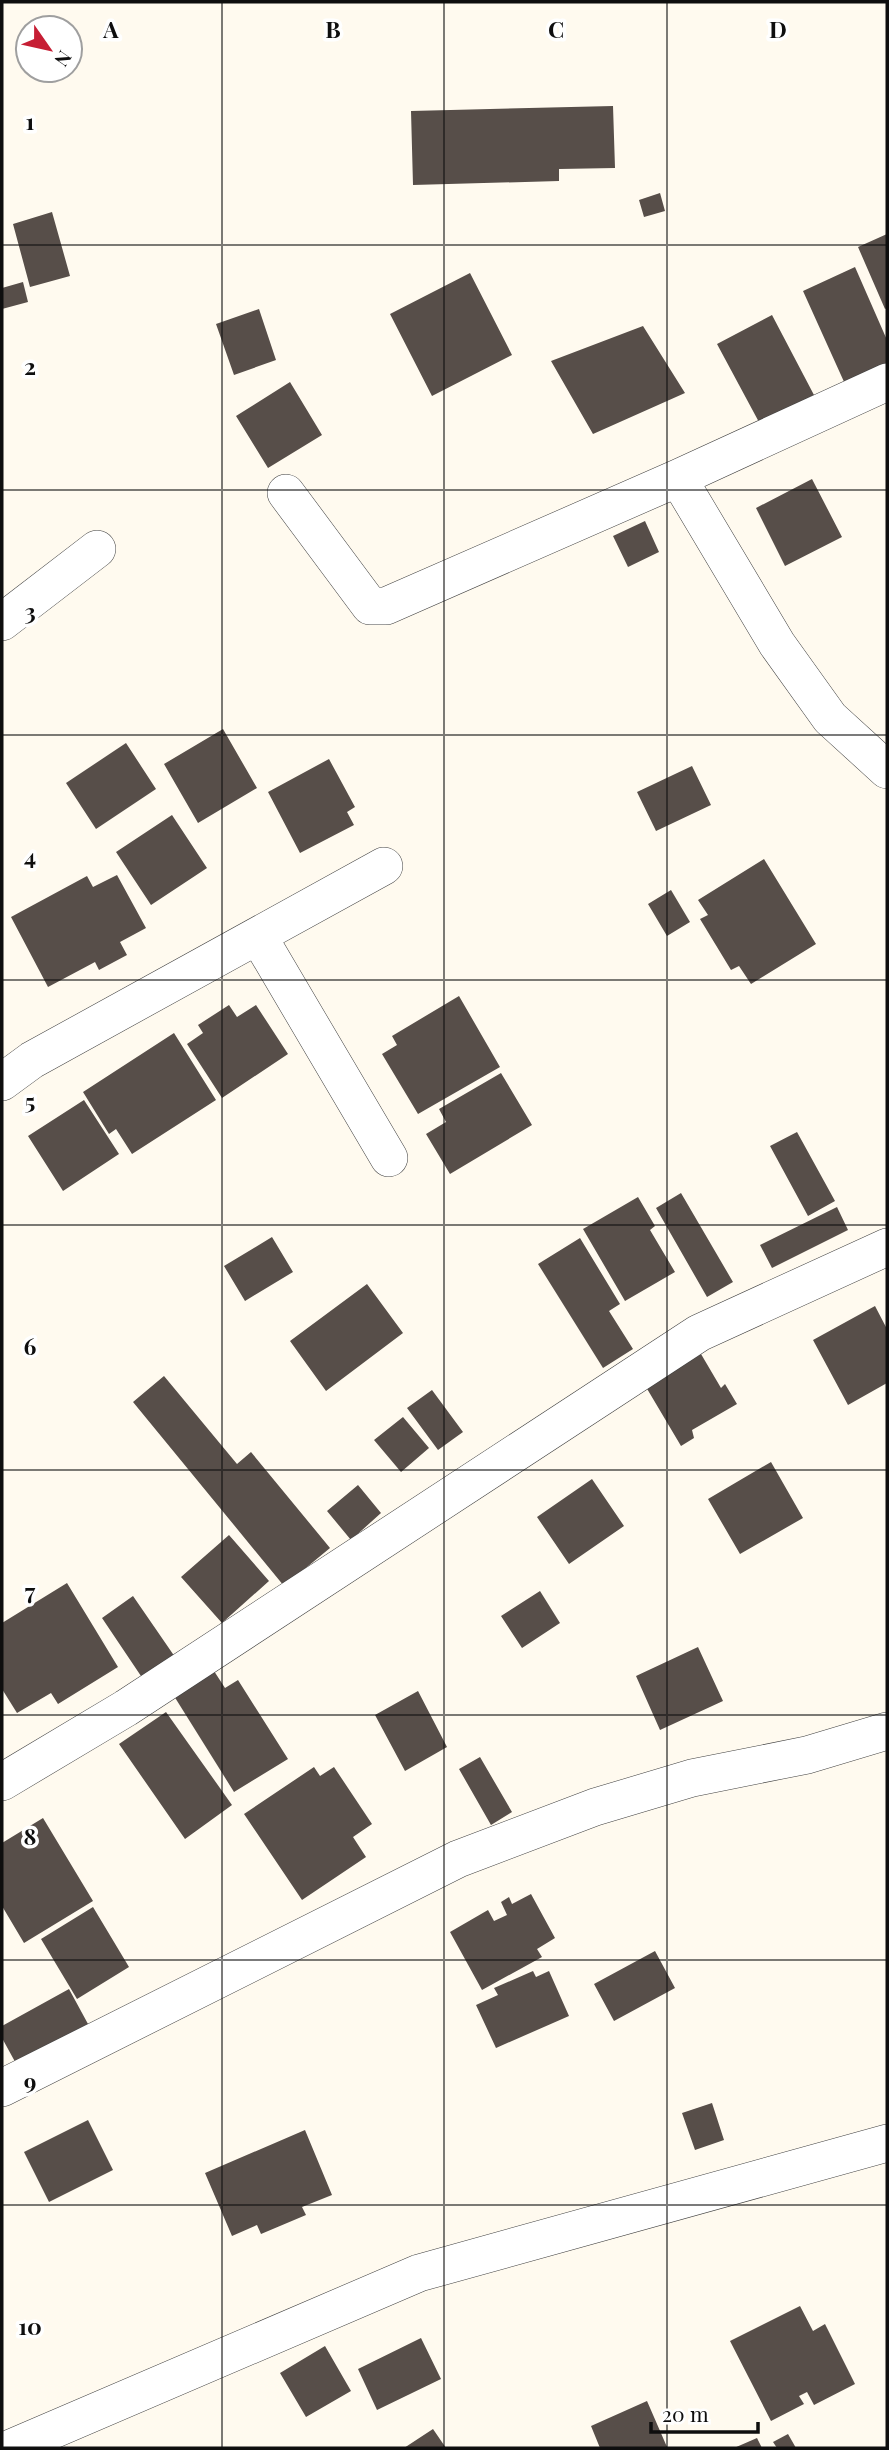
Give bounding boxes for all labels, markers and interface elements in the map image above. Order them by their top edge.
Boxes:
text: A [102,13,119,44]
text: B [325,13,341,44]
text: C [548,13,564,44]
text: D [769,13,787,44]
north arrow [14,14,84,84]
text: N [49,46,79,72]
text: 1 [26,105,35,136]
text: 2 [24,350,36,381]
text: 3 [24,595,36,626]
text: 4 [24,840,36,871]
text: 5 [25,1085,35,1116]
text: 6 [24,1330,37,1361]
text: 7 [25,1575,36,1606]
text: 8 [24,1820,36,1851]
text: 9 [24,2065,36,2096]
text: 10 [18,2310,42,2341]
scale bar [651,2390,758,2434]
text: 20 m [662,2399,709,2427]

